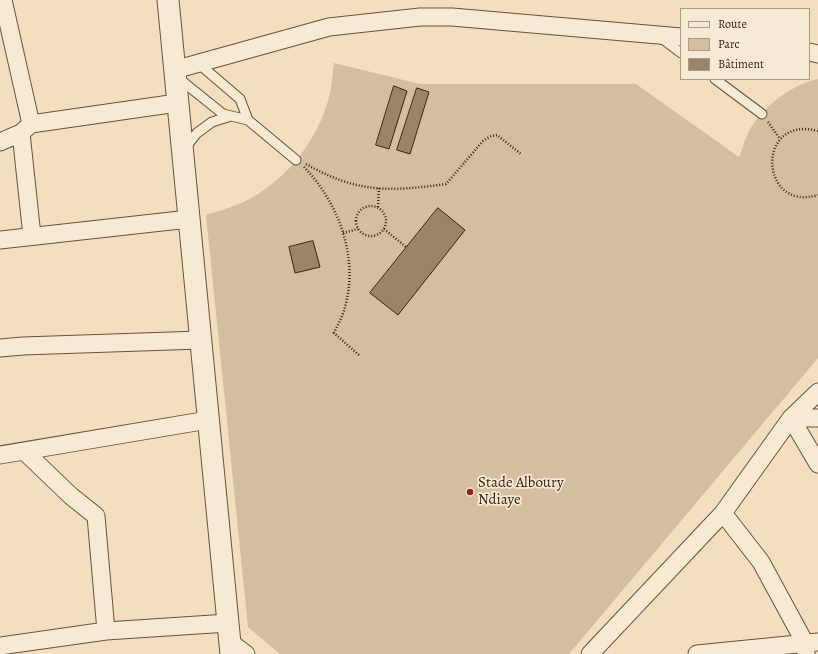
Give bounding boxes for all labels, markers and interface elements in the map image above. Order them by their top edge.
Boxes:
legend [680,8,810,80]
text: Route [718,16,747,32]
text: Parc [718,36,740,52]
text: Bâtiment [718,56,764,72]
place label: Stade Alboury Ndiaye [478,474,564,509]
marker: Stade Alboury Ndiaye [465,487,475,497]

